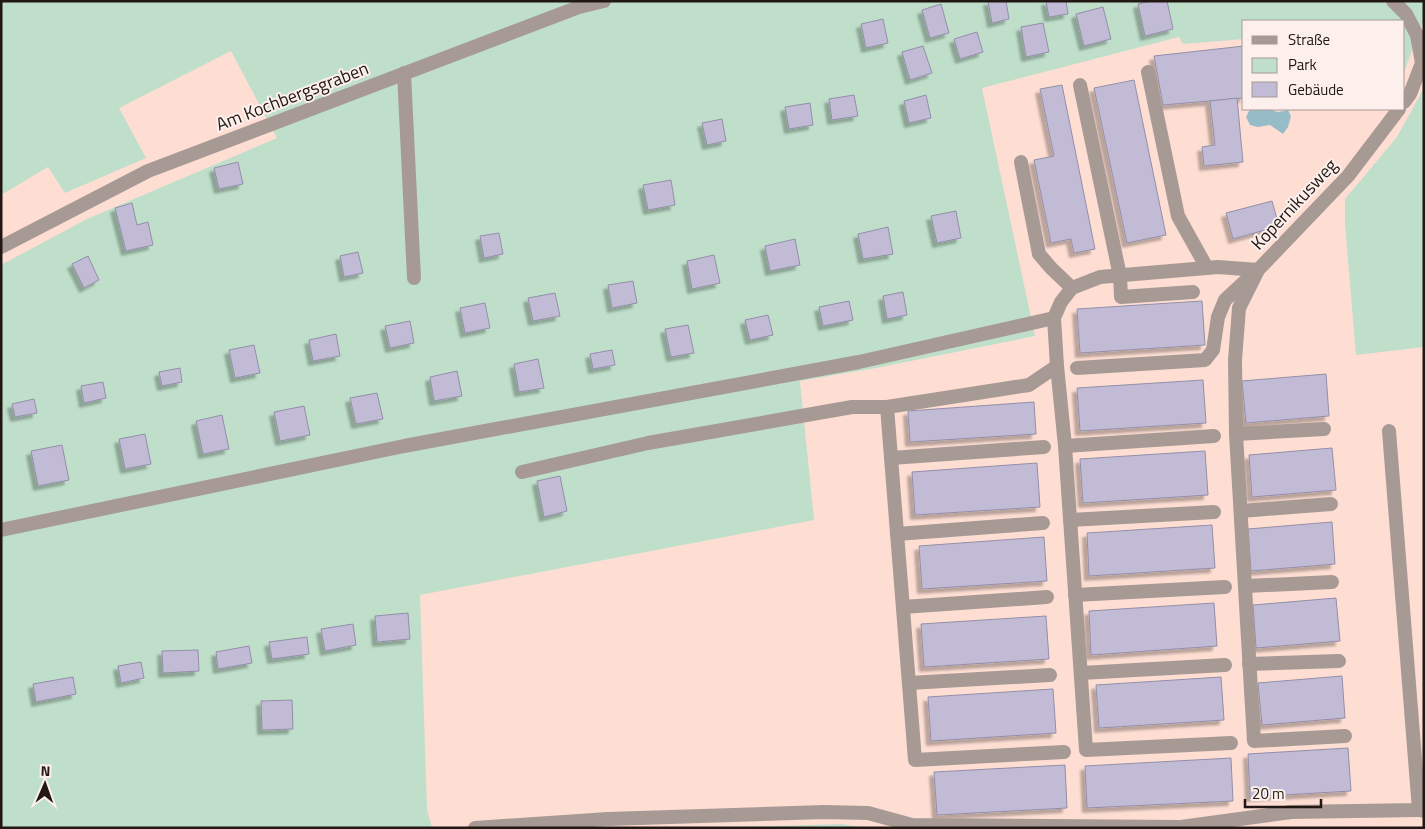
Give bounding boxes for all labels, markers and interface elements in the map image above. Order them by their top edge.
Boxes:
legend [1242,20,1405,110]
text: Straße [1288,28,1330,51]
text: Park [1288,53,1317,76]
street label: Am Kochbergsgraben [212,54,372,138]
text: Gebäude [1288,78,1344,101]
street label: Kopernikusweg [1244,152,1344,256]
north arrow [20,759,70,809]
text: N [40,760,51,781]
scale bar [1245,776,1321,808]
text: 20 m [1252,782,1285,805]

